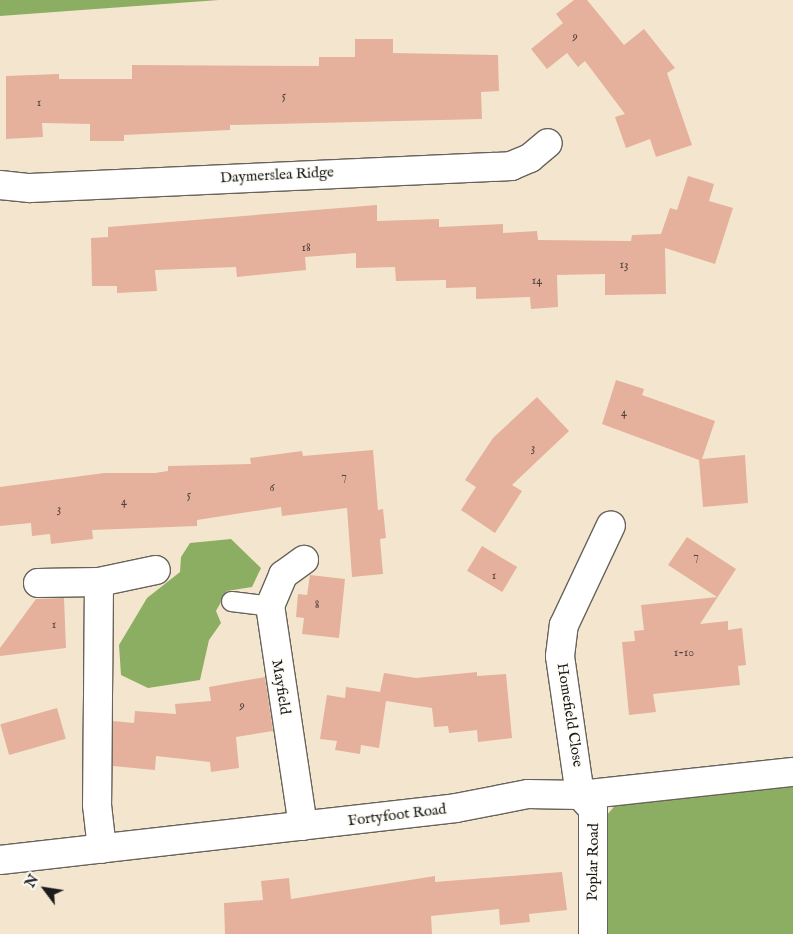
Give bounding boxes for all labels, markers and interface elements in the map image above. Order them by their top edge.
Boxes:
house number: 9 [572,30,578,44]
house number: 5 [282,89,286,103]
house number: 1 [37,96,41,110]
street label: Daymerslea Ridge [220,163,334,187]
house number: 18 [301,241,311,255]
house number: 13 [620,258,628,272]
house number: 14 [532,274,542,288]
house number: 4 [621,406,627,420]
house number: 3 [531,441,535,455]
house number: 7 [341,470,347,484]
house number: 6 [269,481,275,495]
house number: 5 [187,488,191,502]
house number: 4 [121,495,127,509]
house number: 3 [57,502,61,516]
house number: 7 [693,550,699,564]
house number: 1 [492,569,496,583]
house number: 8 [315,598,319,612]
house number: 1 [52,618,56,632]
house number: 1-10 [674,646,694,660]
street label: Mayfield [268,658,294,716]
street label: Homefield Close [553,662,587,768]
house number: 9 [239,699,245,713]
street label: Fortyfoot Road [347,800,447,830]
street label: Poplar Road [583,823,603,901]
north arrow [20,864,70,914]
text: N [21,871,43,891]

